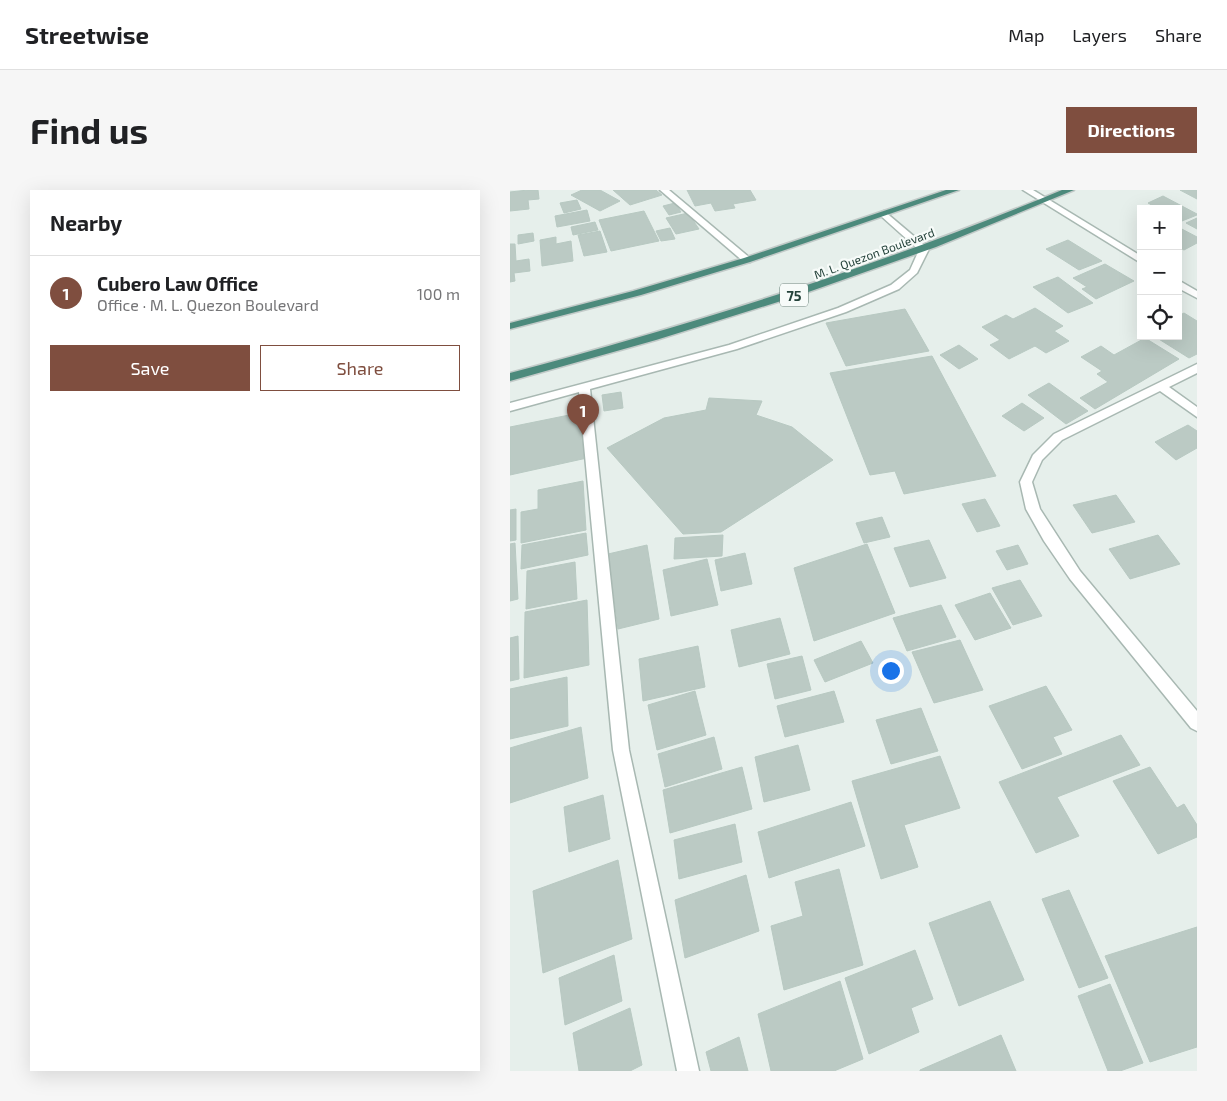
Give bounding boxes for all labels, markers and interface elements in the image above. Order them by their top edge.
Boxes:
text: Streetwise [25,20,149,49]
text: Map [1008,24,1044,46]
text: Layers [1072,24,1127,46]
text: Share [1155,24,1202,46]
button: Directions [1066,107,1197,153]
text: Find us [30,109,148,151]
map controls [1137,205,1182,340]
button: + [1137,205,1182,250]
text: Nearby [50,210,122,235]
street label: M. L. Quezon Boulevard [812,225,936,282]
button: − [1137,250,1182,295]
text: Cubero Law Office [97,272,258,295]
text: 1 [63,284,69,303]
text: 100 m [417,284,460,303]
road number: 75 [780,284,808,306]
text: Office · M. L. Quezon Boulevard [97,295,319,314]
button: locate [1137,295,1182,340]
button: Save [50,345,250,391]
button: Share [260,345,460,391]
pin: 1 [567,394,599,435]
your location [878,658,904,684]

